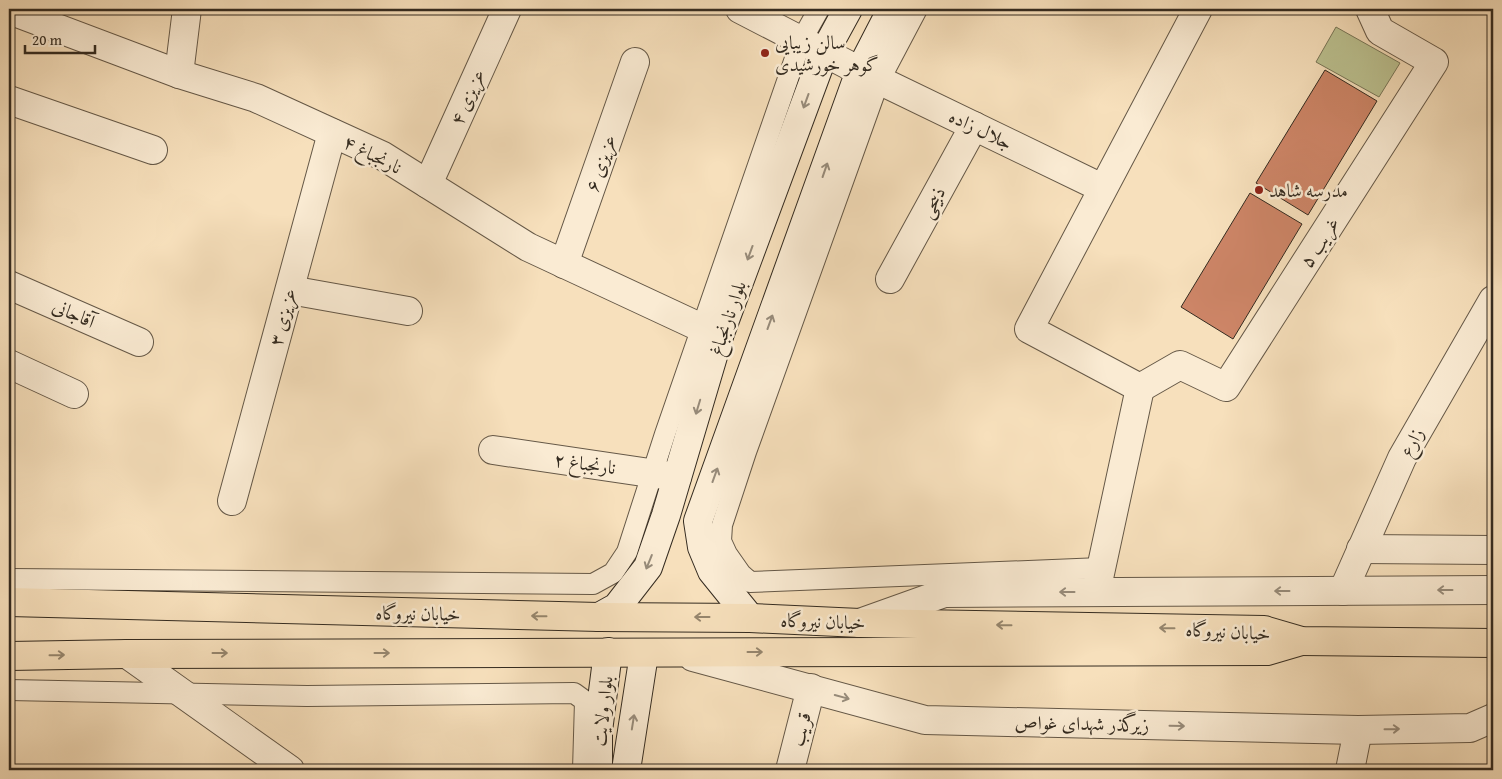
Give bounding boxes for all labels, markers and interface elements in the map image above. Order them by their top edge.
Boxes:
scale bar [25,22,95,54]
place label: سالن زیبایی گوهر خورشیدی [775,28,879,78]
text: 20 m [32,29,63,50]
marker: سالن زیبایی گوهر خورشیدی [759,47,771,59]
street label: عزیزی ۴ [442,65,492,129]
one-way arrow [801,93,810,108]
street label: جلال زاده [945,102,1017,156]
street label: نارنجباغ ۴ [338,127,407,182]
street label: عزیزی ۶ [577,131,623,195]
one-way arrow [821,162,830,178]
place label: مدرسه شاهد [1269,176,1348,204]
street label: ذبیحی [912,181,952,223]
marker: مدرسه شاهد [1253,184,1265,196]
street label: غریب ۵ [1292,211,1346,273]
one-way arrow [745,245,754,261]
street label: بلوار نارنجباغ [701,277,755,360]
street label: عزیزی ۳ [261,285,303,349]
street label: آقاجانی [48,291,101,335]
one-way arrow [766,315,775,331]
one-way arrow [692,399,702,415]
street label: زارع [1392,422,1432,463]
street label: نارنجباغ ۲ [552,445,618,483]
one-way arrow [711,468,720,483]
one-way arrow [644,554,653,569]
one-way arrow [1437,585,1453,595]
one-way arrow [1274,586,1290,596]
one-way arrow [1059,587,1076,597]
street label: خیابان نیروگاه [375,598,461,628]
street label: خیابان نیروگاه [780,606,866,636]
one-way arrow [532,611,548,620]
one-way arrow [694,613,710,622]
street label: خیابان نیروگاه [1185,615,1271,647]
one-way arrow [997,620,1013,630]
one-way arrow [1159,623,1176,633]
one-way arrow [746,647,763,657]
one-way arrow [374,648,390,658]
one-way arrow [212,649,228,658]
one-way arrow [49,650,65,660]
street label: بلوار ولایت [584,674,620,748]
one-way arrow [834,693,850,702]
street label: زیرگذر شهدای غواص [1014,708,1150,738]
street label: قریب [782,709,818,749]
one-way arrow [628,714,638,730]
one-way arrow [1168,721,1184,730]
one-way arrow [1383,725,1399,734]

